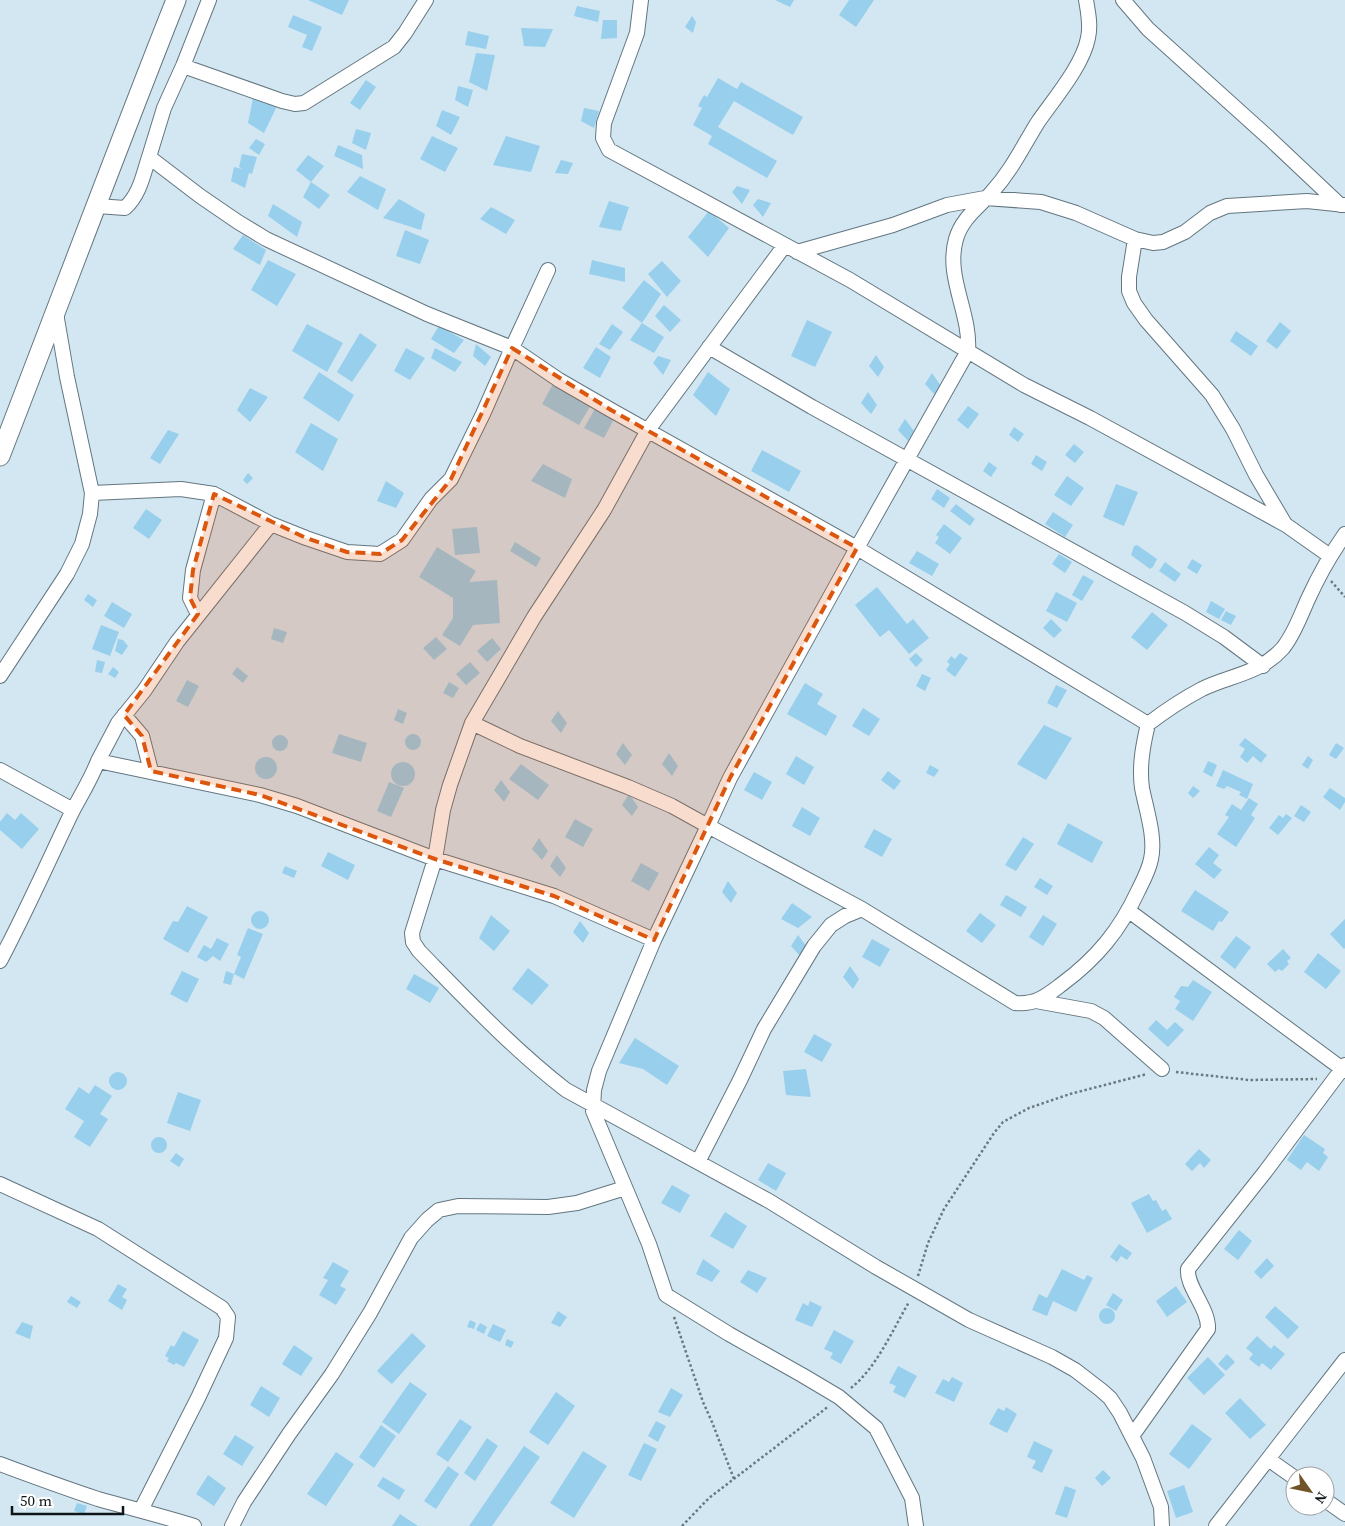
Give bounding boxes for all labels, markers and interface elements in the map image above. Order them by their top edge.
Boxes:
north arrow [1285,1466,1335,1516]
scale bar [12,1484,124,1516]
text: N [1310,1488,1332,1508]
text: 50 m [20,1490,52,1511]

